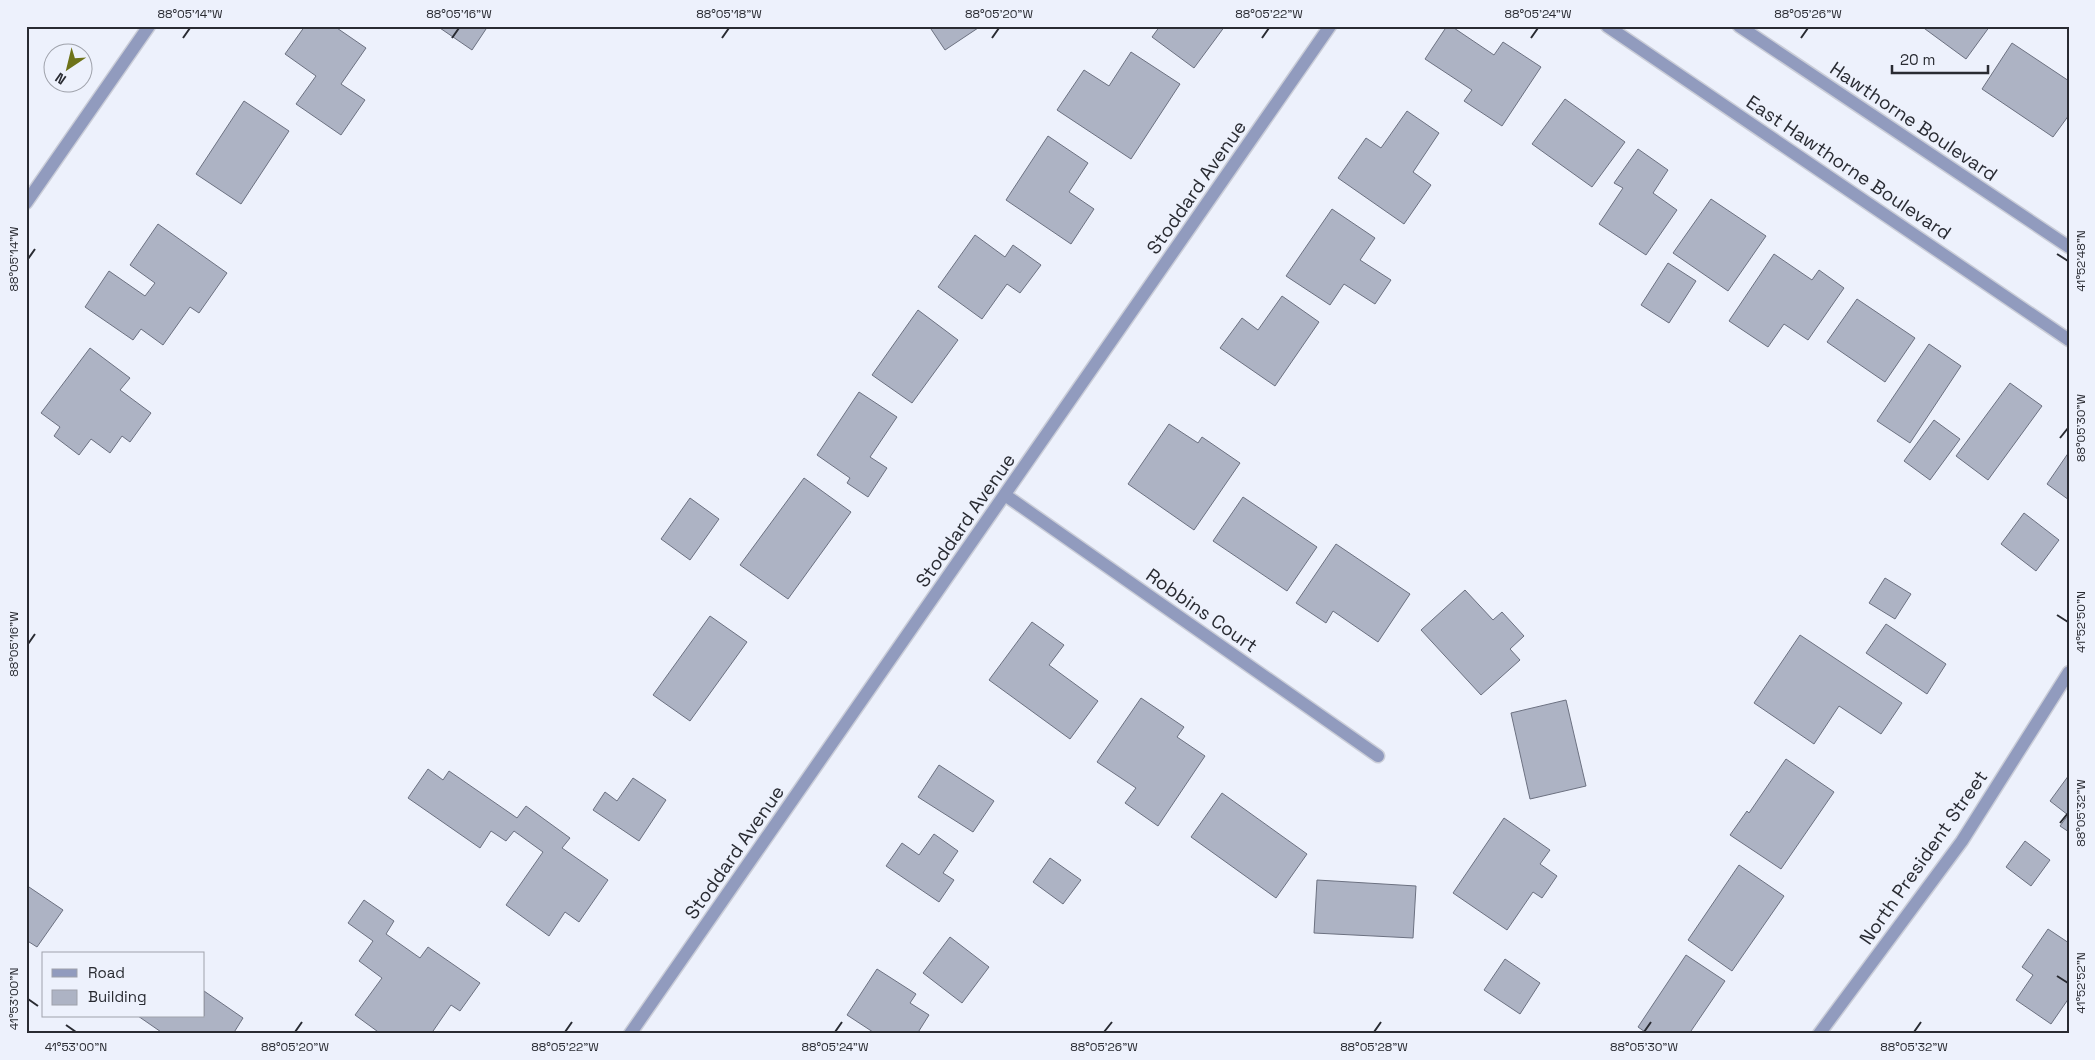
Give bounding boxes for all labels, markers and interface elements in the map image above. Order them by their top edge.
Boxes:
text: 88°05'14"W [157,6,223,22]
text: 88°05'16"W [426,6,492,22]
text: 88°05'18"W [696,6,762,22]
text: 88°05'20"W [965,6,1033,22]
text: 88°05'22"W [1235,6,1303,22]
text: 88°05'24"W [1505,6,1572,22]
text: 88°05'26"W [1774,6,1842,22]
north arrow [42,42,92,92]
scale bar [1892,42,1989,74]
text: 20 m [1900,50,1935,69]
street label: Hawthorne Boulevard [1825,56,2002,187]
text: N [52,69,70,89]
street label: East Hawthorne Boulevard [1741,89,1956,245]
street label: Stoddard Avenue [1141,115,1252,259]
text: 88°05'14"W [6,226,22,292]
text: 41°52'48"N [2073,230,2089,292]
text: 88°05'30"W [2073,394,2089,462]
street label: Stoddard Avenue [910,448,1021,592]
street label: Robbins Court [1141,563,1262,658]
text: 41°52'50"N [2073,591,2089,653]
text: 88°05'16"W [6,611,22,677]
street label: North President Street [1854,765,1993,949]
text: 88°05'32"W [2073,779,2089,847]
street label: Stoddard Avenue [679,780,790,924]
legend [42,952,205,1018]
text: 41°52'52"N [2073,952,2089,1014]
text: Road [88,963,125,982]
text: 41°53'00"N [6,968,22,1030]
text: Building [88,987,147,1006]
text: 41°53'00"N [45,1039,107,1055]
text: 88°05'20"W [261,1039,329,1055]
text: 88°05'22"W [531,1039,599,1055]
text: 88°05'24"W [802,1039,869,1055]
text: 88°05'26"W [1070,1039,1138,1055]
text: 88°05'28"W [1340,1039,1408,1055]
text: 88°05'30"W [1610,1039,1678,1055]
text: 88°05'32"W [1880,1039,1948,1055]

